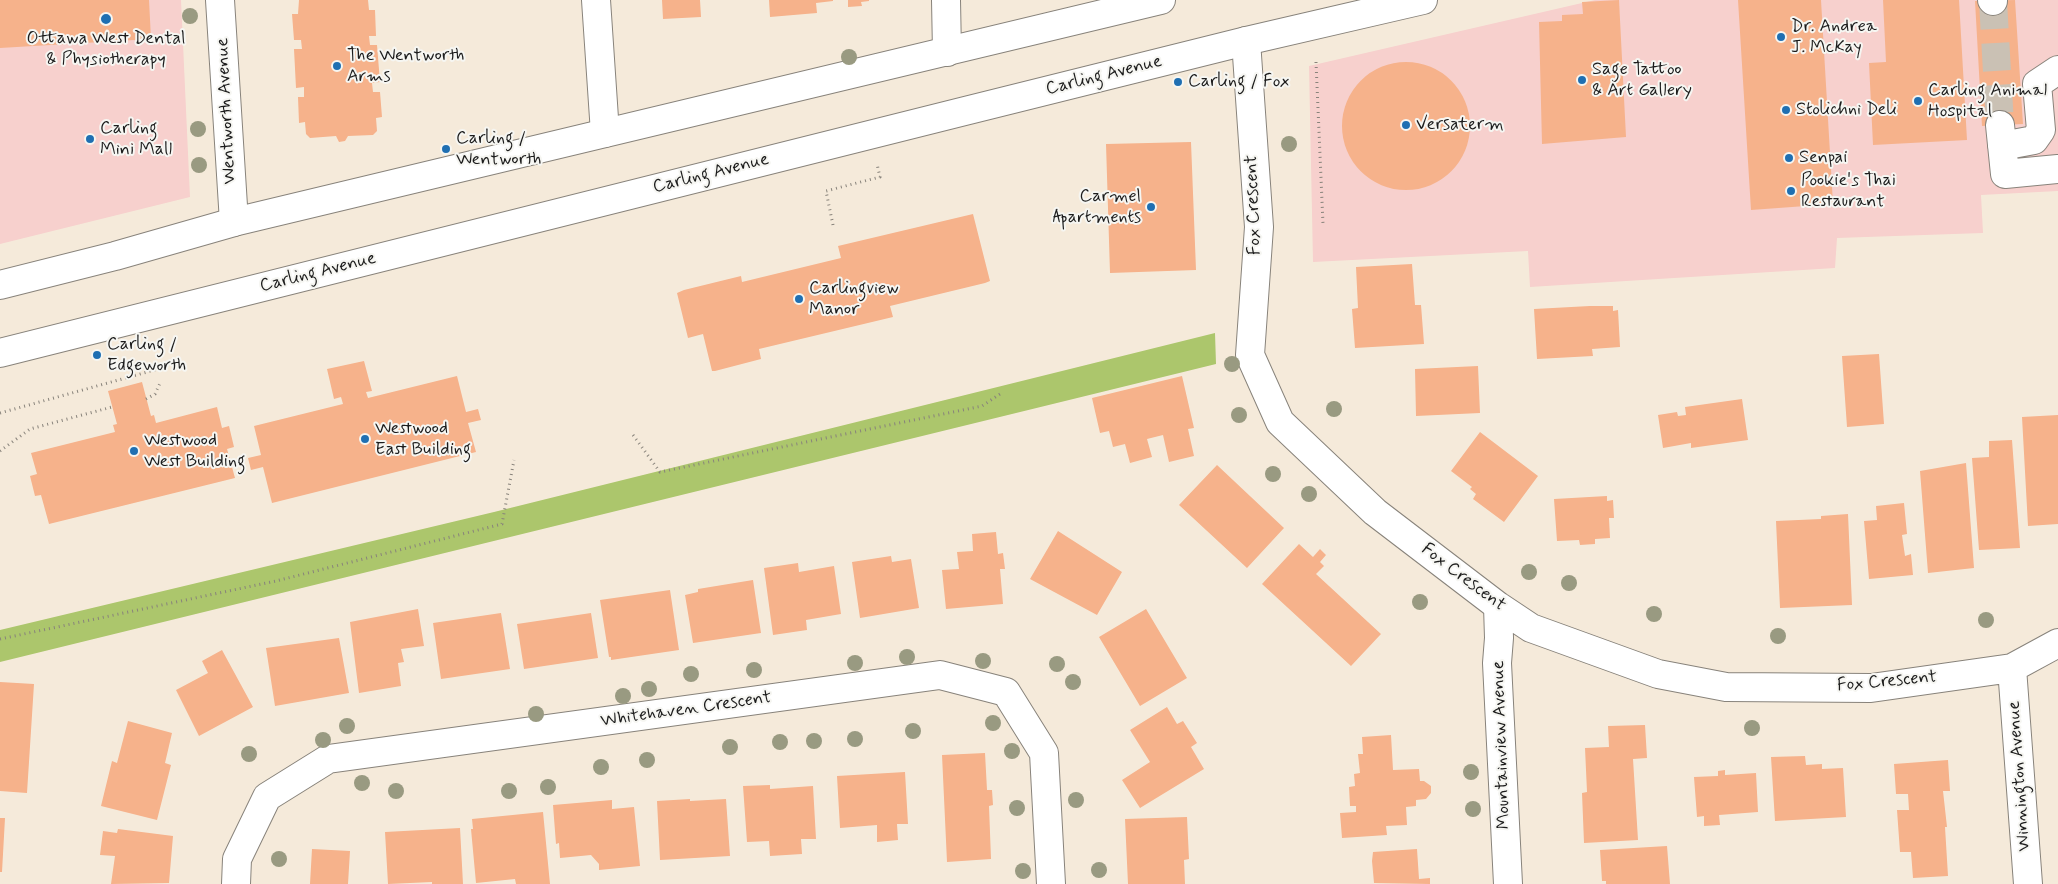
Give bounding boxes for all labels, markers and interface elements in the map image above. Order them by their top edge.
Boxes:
marker: Ottawa West Dental & Physiotherapy [99,12,113,26]
place label: Dr. Andrea J. McKay [1791,16,1877,58]
place label: Ottawa West Dental & Physiotherapy [26,28,186,70]
marker: Dr. Andrea J. McKay [1775,31,1787,43]
street label: Wentworth Avenue [212,37,242,185]
place label: The Wentworth Arms [347,45,464,88]
street label: Carling Avenue [1044,51,1164,101]
place label: Sage Tattoo & Art Gallery [1592,59,1692,102]
marker: The Wentworth Arms [331,60,343,72]
place label: Carling / Fox [1188,71,1290,93]
marker: Sage Tattoo & Art Gallery [1576,74,1588,86]
marker: Carling / Fox [1172,76,1184,88]
place label: Carling Animal Hospital [1928,80,2047,122]
marker: Carling Animal Hospital [1912,95,1924,107]
place label: Stolichni Deli [1796,99,1897,121]
marker: Stolichni Deli [1780,104,1792,116]
place label: Versaterm [1416,114,1504,136]
place label: Carling Mini Mall [100,118,172,160]
marker: Versaterm [1400,119,1412,131]
place label: Carling / Wentworth [456,128,541,170]
marker: Carling Mini Mall [84,133,96,145]
marker: Carling / Wentworth [440,143,452,155]
place label: Senpai [1799,147,1847,169]
street label: Carling Avenue [651,149,771,199]
marker: Senpai [1783,152,1795,164]
street label: Fox Crescent [1241,155,1267,255]
place label: Pookie's Thai Restaurant [1801,170,1896,212]
marker: Pookie's Thai Restaurant [1785,185,1797,197]
place label: Carmel Apartments [1053,186,1141,228]
marker: Carmel Apartments [1145,201,1157,213]
street label: Carling Avenue [258,248,378,298]
place label: Carlingview Manor [809,278,899,320]
marker: Carlingview Manor [793,293,805,305]
place label: Carling / Edgeworth [107,334,186,376]
marker: Carling / Edgeworth [91,349,103,361]
place label: Westwood East Building [375,418,471,460]
place label: Westwood West Building [144,430,245,472]
marker: Westwood East Building [359,433,371,445]
marker: Westwood West Building [128,445,140,457]
street label: Fox Crescent [1416,539,1510,617]
street label: Mountainview Avenue [1488,660,1516,830]
street label: Fox Crescent [1836,667,1938,697]
street label: Whitehaven Crescent [599,687,773,733]
street label: Winnington Avenue [2004,700,2036,852]

